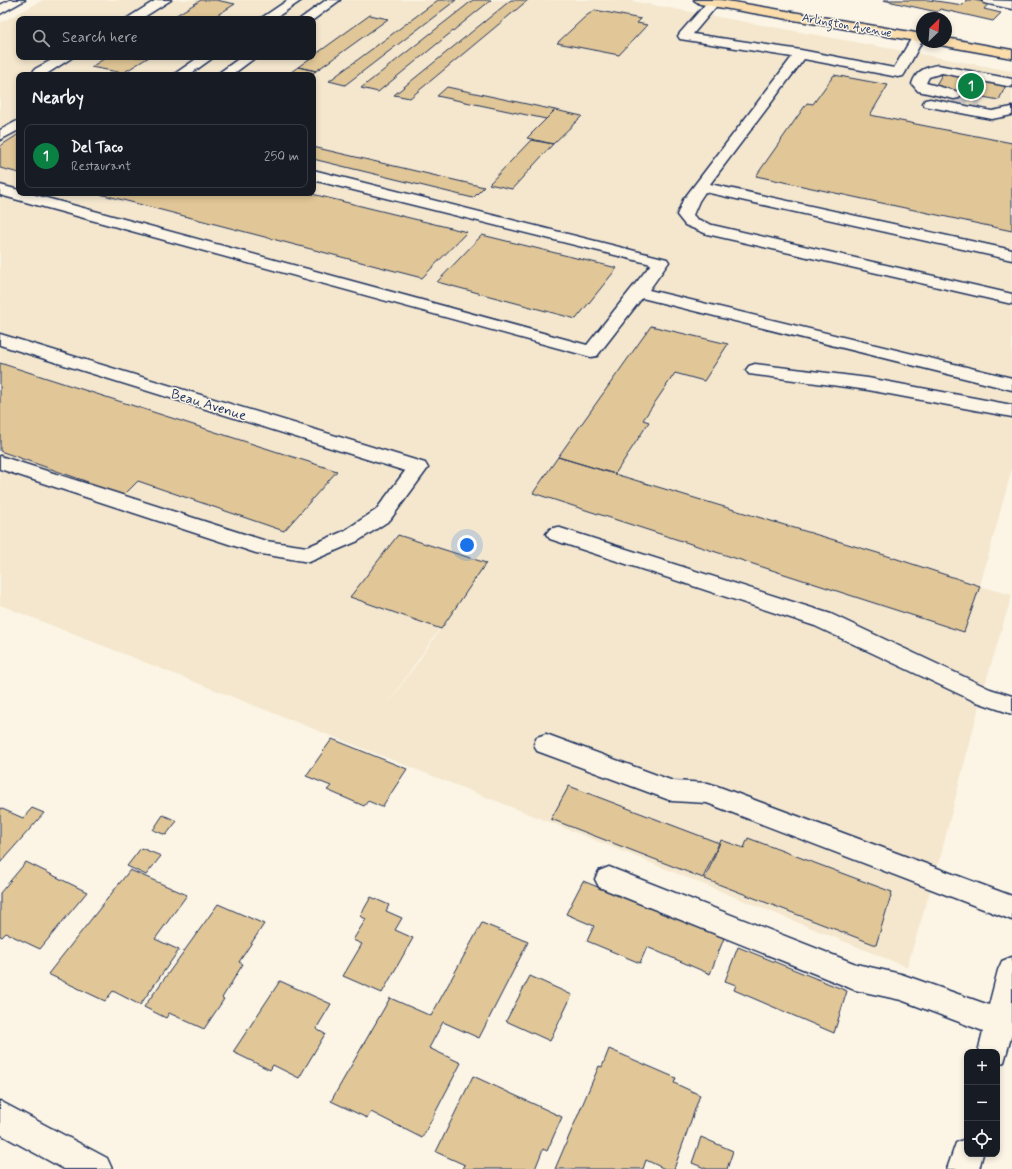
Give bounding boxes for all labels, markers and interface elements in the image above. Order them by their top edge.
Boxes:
street label: Arlington Avenue [801,10,893,43]
north arrow [916,12,952,48]
search box [16,16,316,60]
icon: search [30,27,52,49]
text: Search here [62,28,138,48]
pin: 1 [958,71,984,101]
text: Nearby [32,87,84,109]
text: Del Taco [71,138,123,158]
text: 1 [43,148,49,165]
text: 250 m [264,148,299,165]
text: Restaurant [71,158,131,175]
street label: Beau Avenue [169,385,249,425]
your location [457,535,477,555]
map controls [964,1049,1000,1157]
button: + [964,1049,1000,1085]
button: − [964,1085,1000,1121]
button: locate [964,1121,1000,1157]

